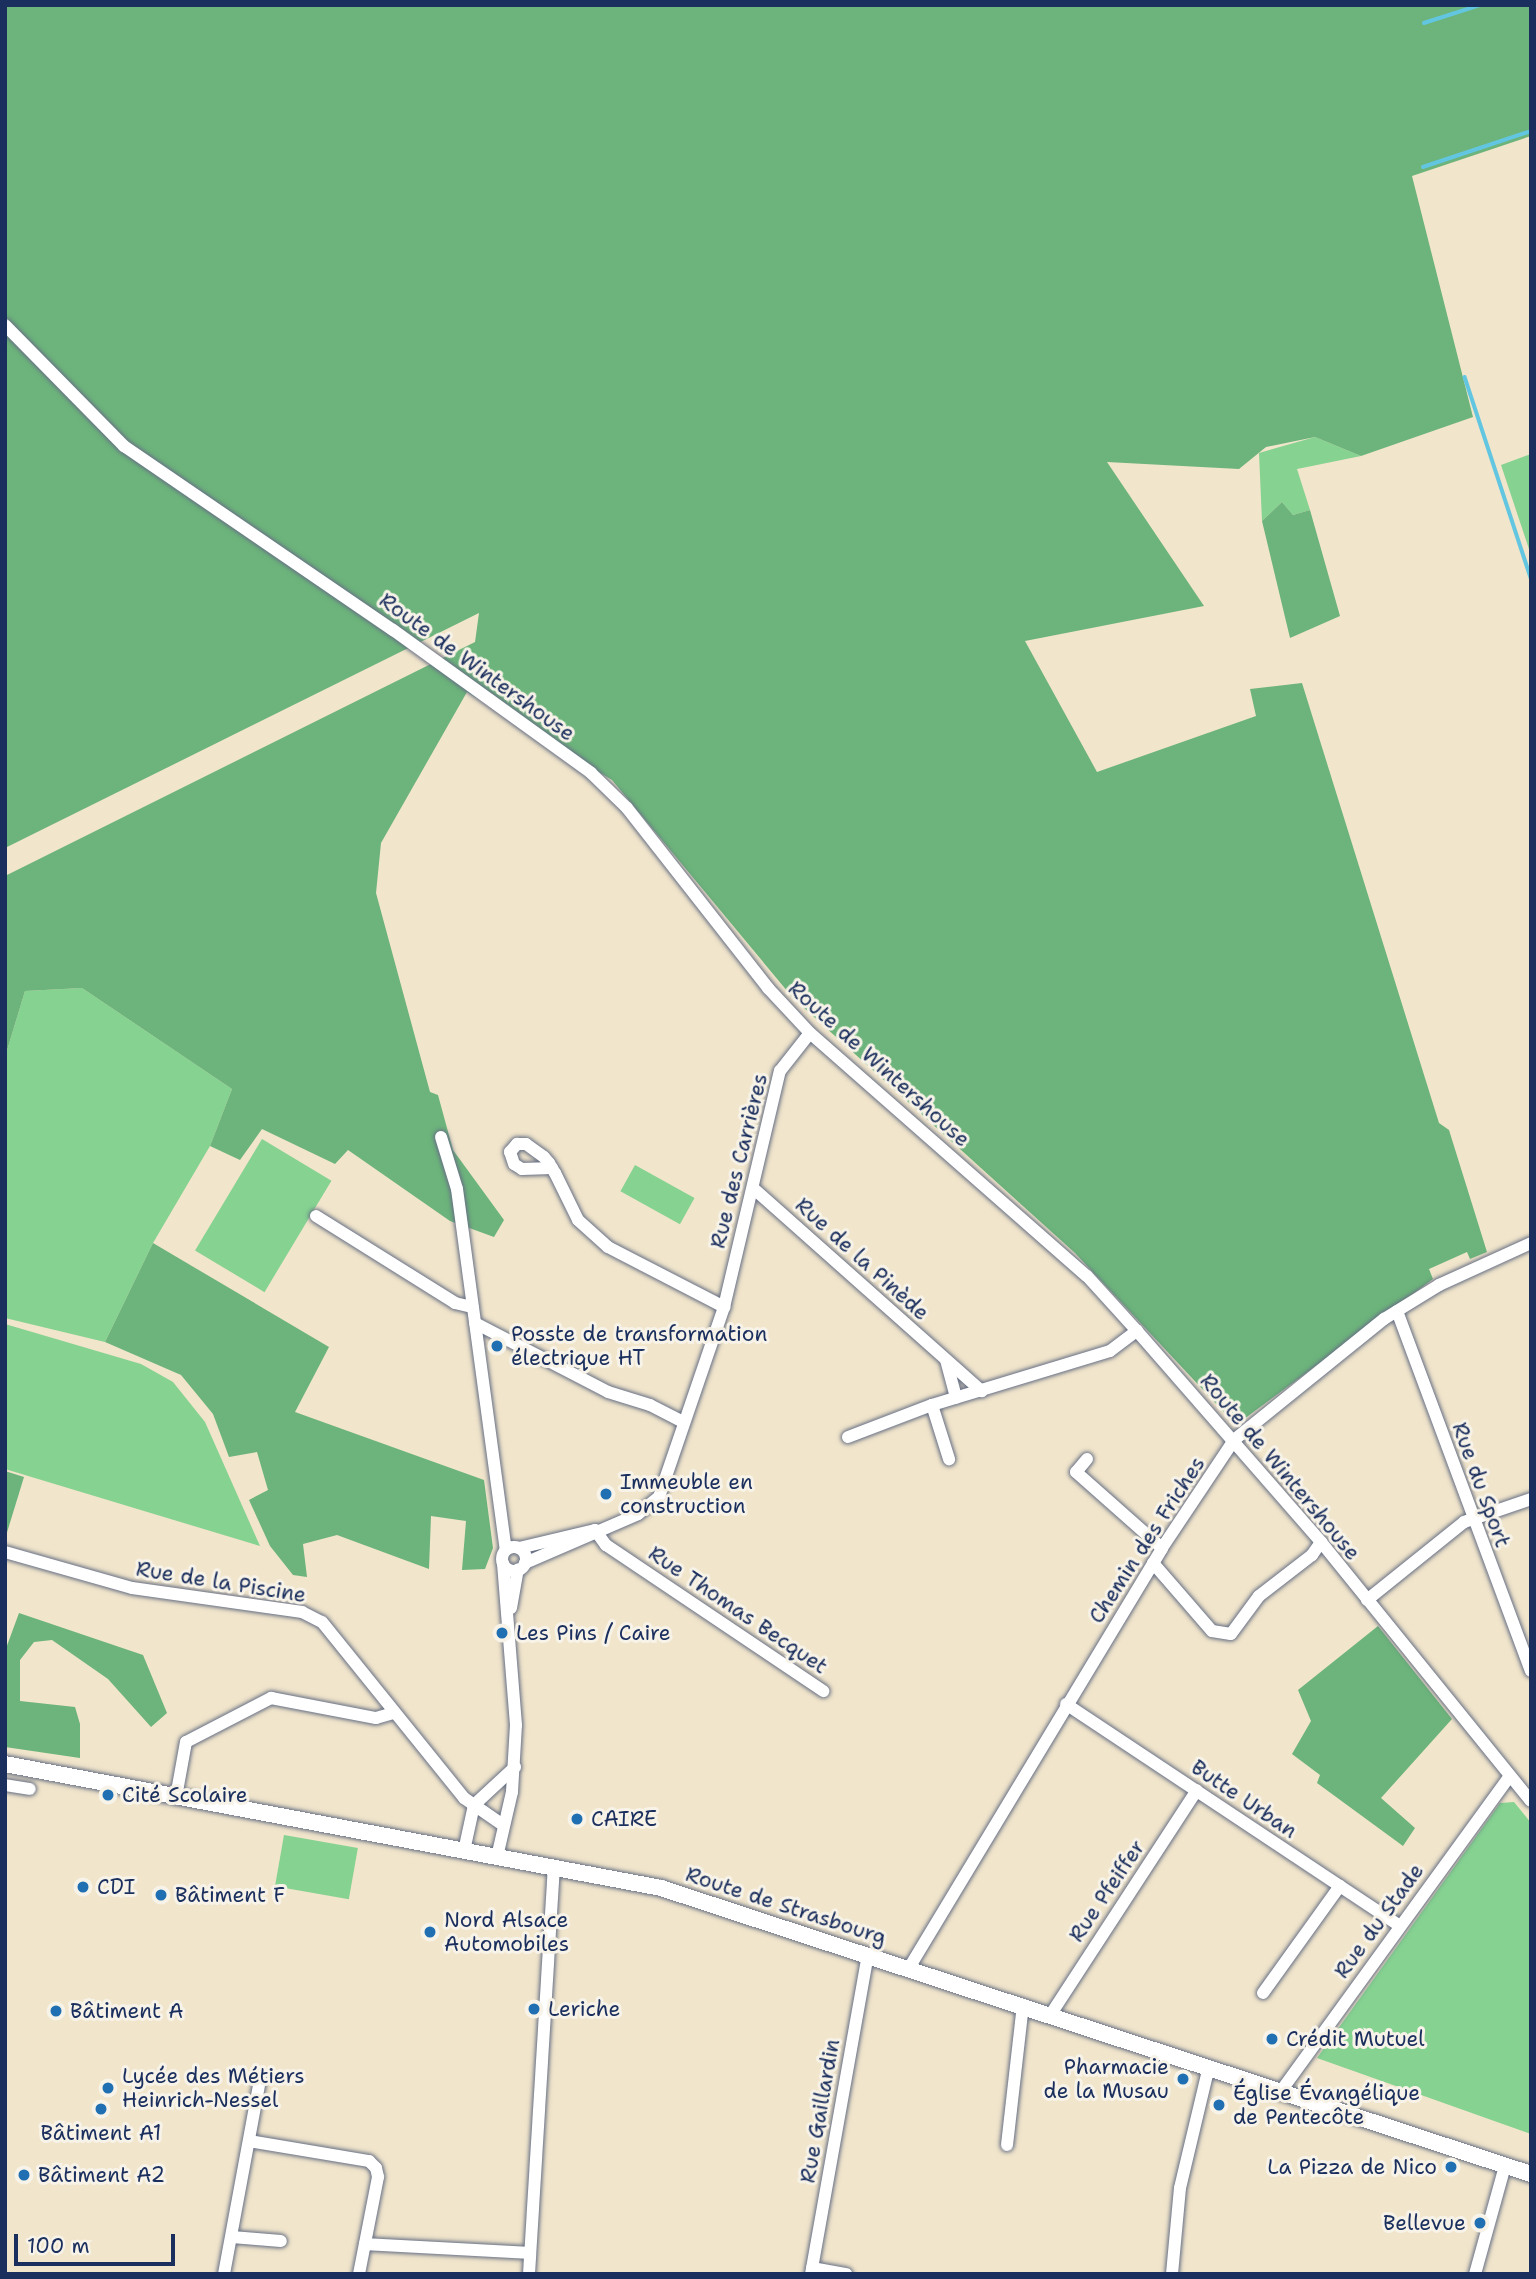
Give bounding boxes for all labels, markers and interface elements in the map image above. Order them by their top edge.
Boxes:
street label: Route de Wintershouse [374,588,580,746]
street label: Route de Wintershouse [783,976,975,1152]
street label: Rue des Carrières [705,1071,773,1251]
street label: Rue de la Pinède [790,1192,934,1326]
place label: Posste de transformation électrique HT [511,1321,767,1371]
marker: Posste de transformation électrique HT [489,1338,505,1354]
street label: Route de Wintershouse [1195,1369,1365,1565]
street label: Rue du Sport [1447,1419,1515,1551]
street label: Chemin des Friches [1084,1452,1210,1628]
place label: Immeuble en construction [620,1469,753,1519]
marker: Immeuble en construction [598,1486,614,1502]
street label: Rue Thomas Becquet [644,1541,832,1679]
street label: Rue de la Piscine [134,1556,308,1608]
place label: Les Pins / Caire [516,1620,671,1646]
marker: Les Pins / Caire [494,1625,510,1641]
street label: Butte Urban [1186,1754,1302,1844]
place label: Cité Scolaire [122,1782,248,1808]
marker: Cité Scolaire [100,1787,116,1803]
place label: CAIRE [591,1806,657,1832]
marker: CAIRE [569,1811,585,1827]
street label: Rue Pfeiffer [1064,1835,1150,1947]
street label: Rue du Stade [1329,1859,1429,1983]
street label: Route de Strasbourg [683,1862,889,1950]
place label: CDI [97,1874,135,1900]
marker: CDI [75,1879,91,1895]
place label: Bâtiment F [175,1882,285,1908]
marker: Bâtiment F [153,1887,169,1903]
place label: Nord Alsace Automobiles [444,1907,569,1957]
marker: Nord Alsace Automobiles [422,1924,438,1940]
place label: Leriche [548,1996,620,2022]
place label: Bâtiment A [70,1998,184,2024]
marker: Leriche [526,2001,542,2017]
marker: Bâtiment A [48,2003,64,2019]
place label: Crédit Mutuel [1286,2026,1425,2052]
marker: Crédit Mutuel [1264,2031,1280,2047]
street label: Rue Gaillardin [795,2037,845,2185]
place label: Pharmacie de la Musau [1044,2054,1169,2104]
place label: Lycée des Métiers Heinrich-Nessel [122,2063,305,2113]
marker: Pharmacie de la Musau [1175,2071,1191,2087]
marker: Lycée des Métiers Heinrich-Nessel [100,2080,116,2096]
place label: Église Évangélique de Pentecôte [1233,2080,1420,2130]
marker: Église Évangélique de Pentecôte [1211,2097,1227,2113]
marker: Bâtiment A1 [93,2101,109,2117]
place label: Bâtiment A1 [40,2120,162,2146]
place label: La Pizza de Nico [1267,2154,1437,2180]
marker: La Pizza de Nico [1443,2159,1459,2175]
place label: Bâtiment A2 [38,2162,165,2188]
marker: Bâtiment A2 [16,2167,32,2183]
place label: Bellevue [1383,2210,1466,2236]
marker: Bellevue [1472,2215,1488,2231]
scale bar [18,2220,178,2264]
text: 100 m [27,2232,90,2260]

